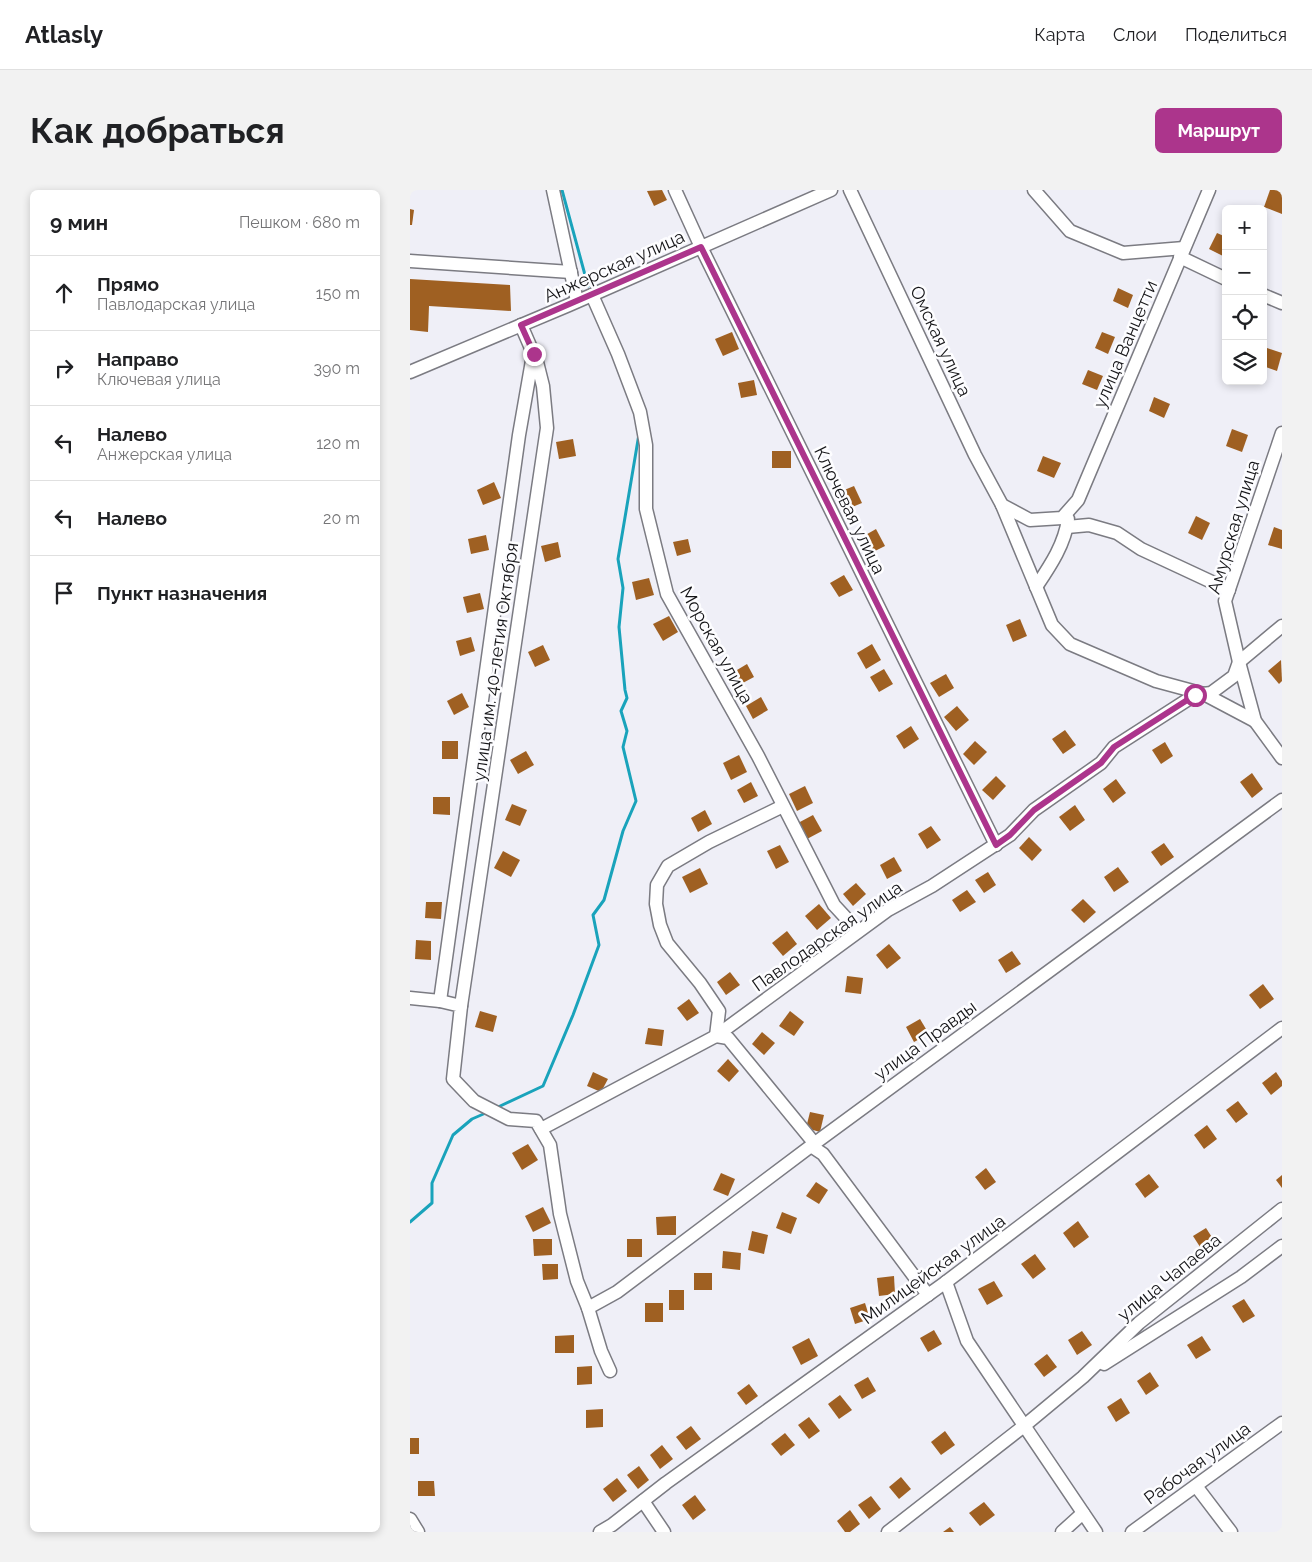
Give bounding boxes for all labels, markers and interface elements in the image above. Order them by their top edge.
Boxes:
text: Atlasly [25,20,103,49]
text: Карта [1034,24,1085,45]
text: Слои [1113,24,1157,45]
text: Поделиться [1185,24,1287,45]
button: Маршрут [1155,108,1282,153]
text: Как добраться [30,110,285,151]
map controls [1222,205,1267,385]
button: + [1222,205,1267,250]
text: 9 мин [50,210,108,235]
text: Пешком · 680 m [239,213,360,232]
street label: Анжерская улица [540,226,688,306]
button: − [1222,250,1267,295]
text: Прямо [97,273,159,295]
street label: улица Ванцетти [1089,277,1161,411]
icon: ahead [50,279,78,307]
street label: Омская улица [906,282,976,400]
text: 150 m [316,284,360,303]
text: Павлодарская улица [97,295,255,314]
button: locate [1222,295,1267,340]
button: layers [1222,340,1267,385]
route end [523,343,546,366]
text: Направо [97,348,178,370]
icon: right [50,354,78,382]
text: 390 m [314,359,360,378]
text: Ключевая улица [97,370,221,389]
text: Налево [97,423,167,445]
icon: left [50,429,78,457]
text: 120 m [316,434,360,453]
street label: Ключевая улица [810,443,890,577]
text: Анжерская улица [97,445,232,464]
street label: Амурская улица [1203,457,1263,597]
icon: left [50,504,78,532]
text: Налево [97,507,167,529]
text: 20 m [323,509,360,528]
street label: улица им. 40-летия Октября [468,541,522,783]
icon: arrive [50,579,78,607]
text: Пункт назначения [97,582,267,604]
street label: Морская улица [676,583,758,707]
route start [1184,684,1207,707]
street label: Павлодарская улица [748,876,906,996]
street label: улица Правды [870,996,980,1084]
street label: Милицейская улица [857,1210,1009,1328]
street label: улица Чапаева [1113,1229,1225,1325]
street label: Рабочая улица [1140,1417,1254,1509]

